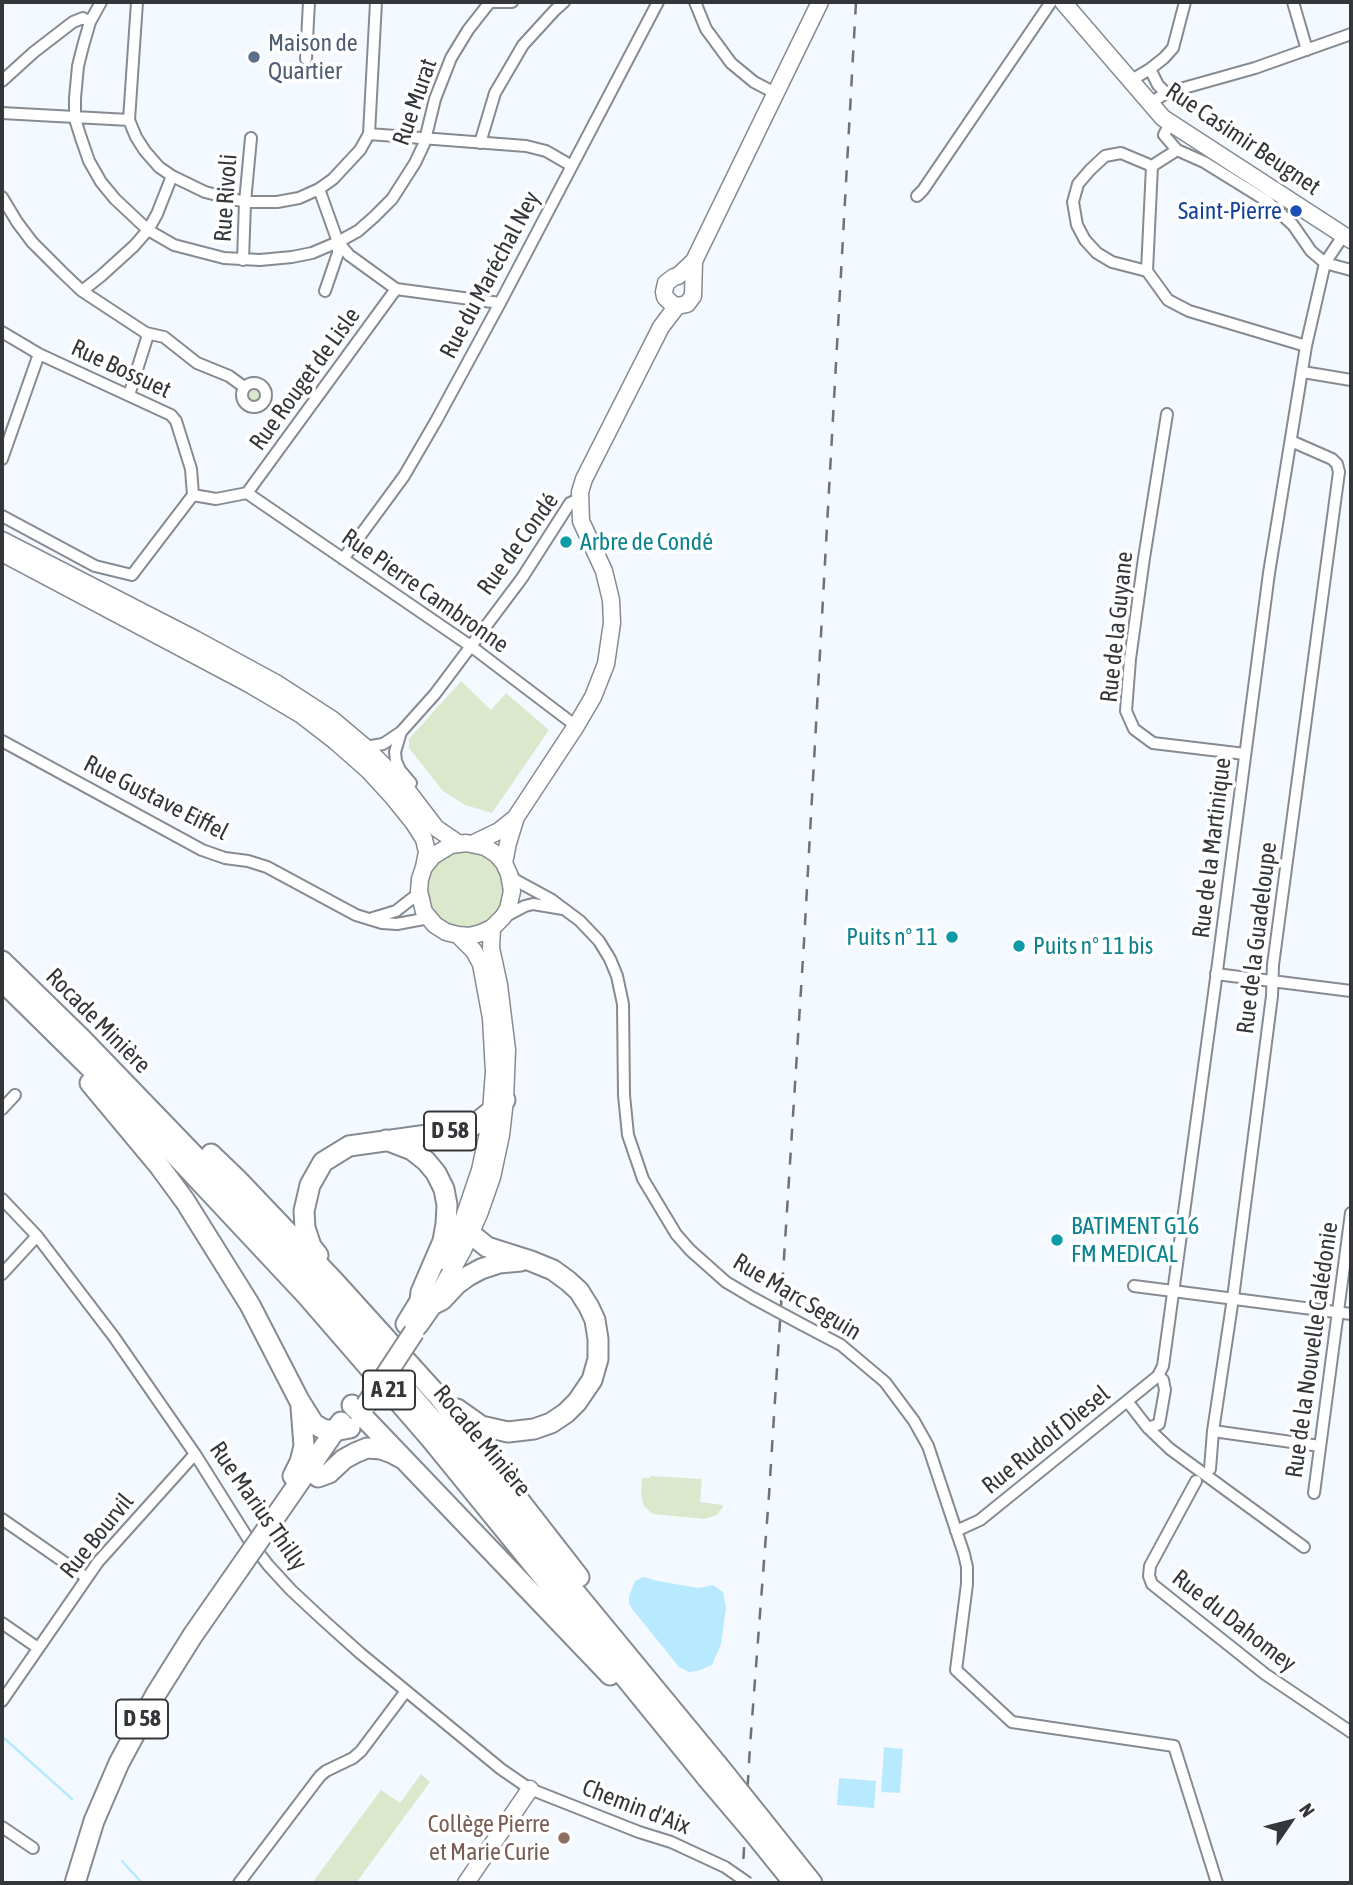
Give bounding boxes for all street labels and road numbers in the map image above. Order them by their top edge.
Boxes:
street label: Rue Murat [387,55,443,149]
street label: Rue Casimir Beugnet [1160,77,1326,201]
street label: Rue Rivoli [209,153,243,243]
street label: Rue du Maréchal Ney [434,186,546,364]
street label: Rue Rouget de Lisle [244,302,366,456]
street label: Rue Bossuet [67,333,175,405]
street label: Rue de Condé [471,487,565,601]
street label: Rue Pierre Cambronne [336,523,514,659]
street label: Rue de la Guyane [1095,550,1139,704]
street label: Rue Gustave Eiffel [79,749,233,847]
street label: Rue de la Martinique [1187,756,1237,940]
street label: Rue de la Guadeloupe [1231,840,1283,1036]
street label: Rocade Minière [40,963,156,1079]
road number: D 58 [424,1112,476,1150]
street label: Rue de la Nouvelle Calédonie [1280,1220,1344,1480]
street label: Rue Marc Seguin [728,1247,866,1347]
road number: A 21 [363,1371,415,1410]
street label: Rocade Minière [427,1379,537,1503]
street label: Rue Rudolf Diesel [976,1380,1116,1500]
street label: Rue Marius Thilly [203,1436,313,1576]
street label: Rue Bourvil [54,1488,140,1584]
street label: Rue du Dahomey [1166,1564,1302,1678]
road number: D 58 [116,1700,168,1738]
street label: Chemin d'Aix [578,1773,694,1841]

